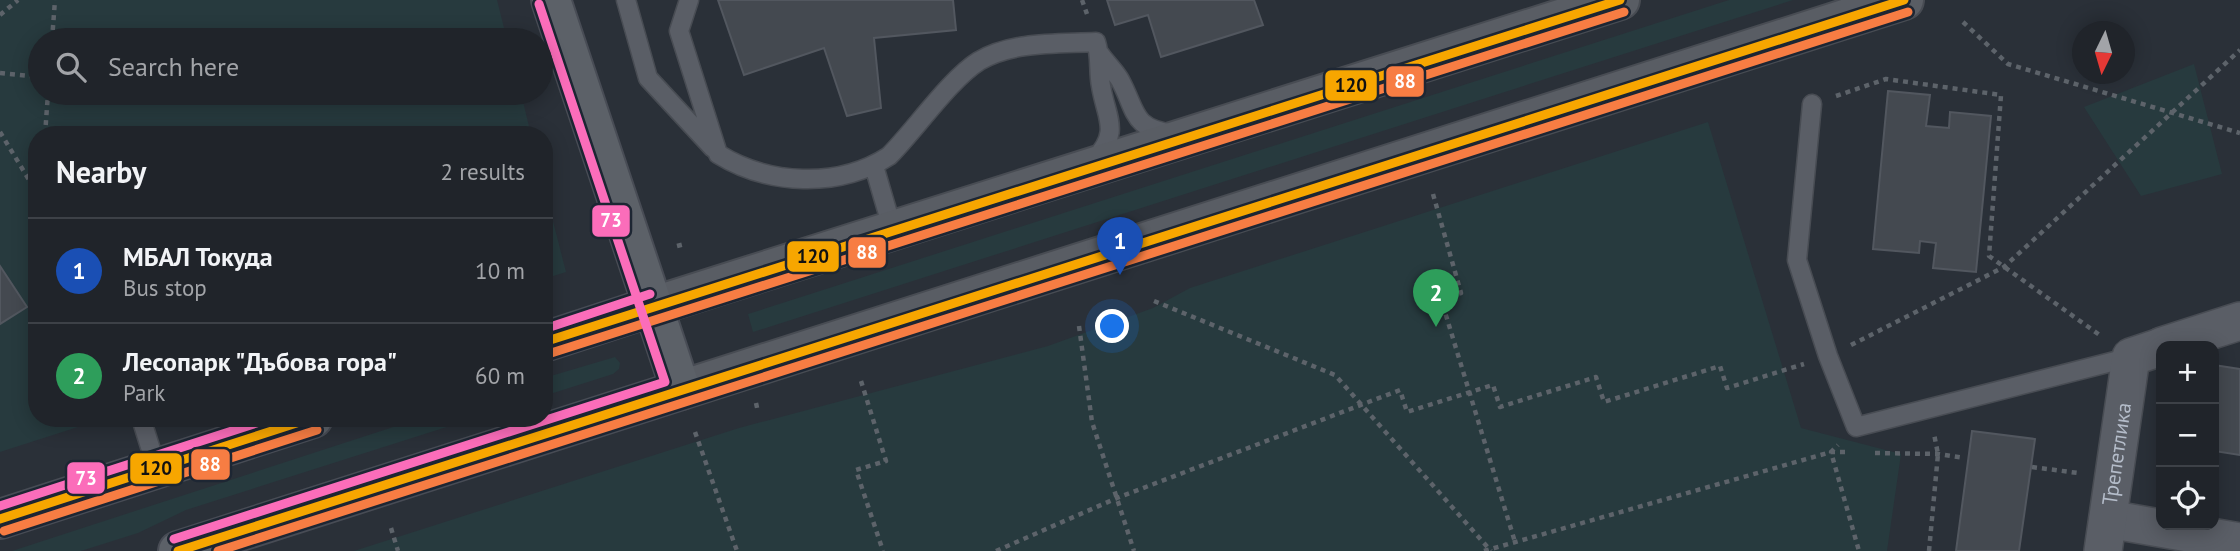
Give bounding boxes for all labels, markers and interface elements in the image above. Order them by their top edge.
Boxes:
north arrow [2072,21,2135,84]
search box [28,28,553,105]
icon: search [52,48,90,86]
text: Search here [108,50,239,83]
line badge: 88 [1385,65,1425,98]
line badge: 120 [1324,69,1378,102]
text: 88 [1394,69,1416,93]
text: 120 [1335,73,1367,97]
text: Nearby [56,152,146,191]
text: 2 results [441,157,525,186]
line badge: 73 [591,204,631,238]
text: 73 [600,208,622,232]
pin: 1 [1097,217,1143,275]
line badge: 88 [847,236,887,269]
text: МБАЛ Токуда [123,240,273,273]
line badge: 120 [786,240,840,273]
text: 88 [856,240,878,264]
text: 120 [797,244,829,268]
text: 1 [72,256,86,285]
text: 10 m [475,256,525,285]
pin: 2 [1413,269,1459,327]
text: Bus stop [123,273,207,302]
your location [1095,309,1129,343]
map controls [2156,341,2219,530]
button: + [2156,341,2219,404]
text: Лесопарк "Дъбова гора" [123,345,397,378]
text: 2 [72,361,86,390]
text: 60 m [475,361,525,390]
text: Park [123,378,165,407]
street label: Трепетлика [2096,401,2137,507]
button: − [2156,404,2219,467]
line badge: 88 [190,448,231,481]
line badge: 120 [129,452,183,485]
text: 88 [199,452,221,476]
text: 120 [140,456,172,480]
line badge: 73 [66,461,106,495]
text: 73 [75,466,97,490]
button: locate [2156,467,2219,530]

